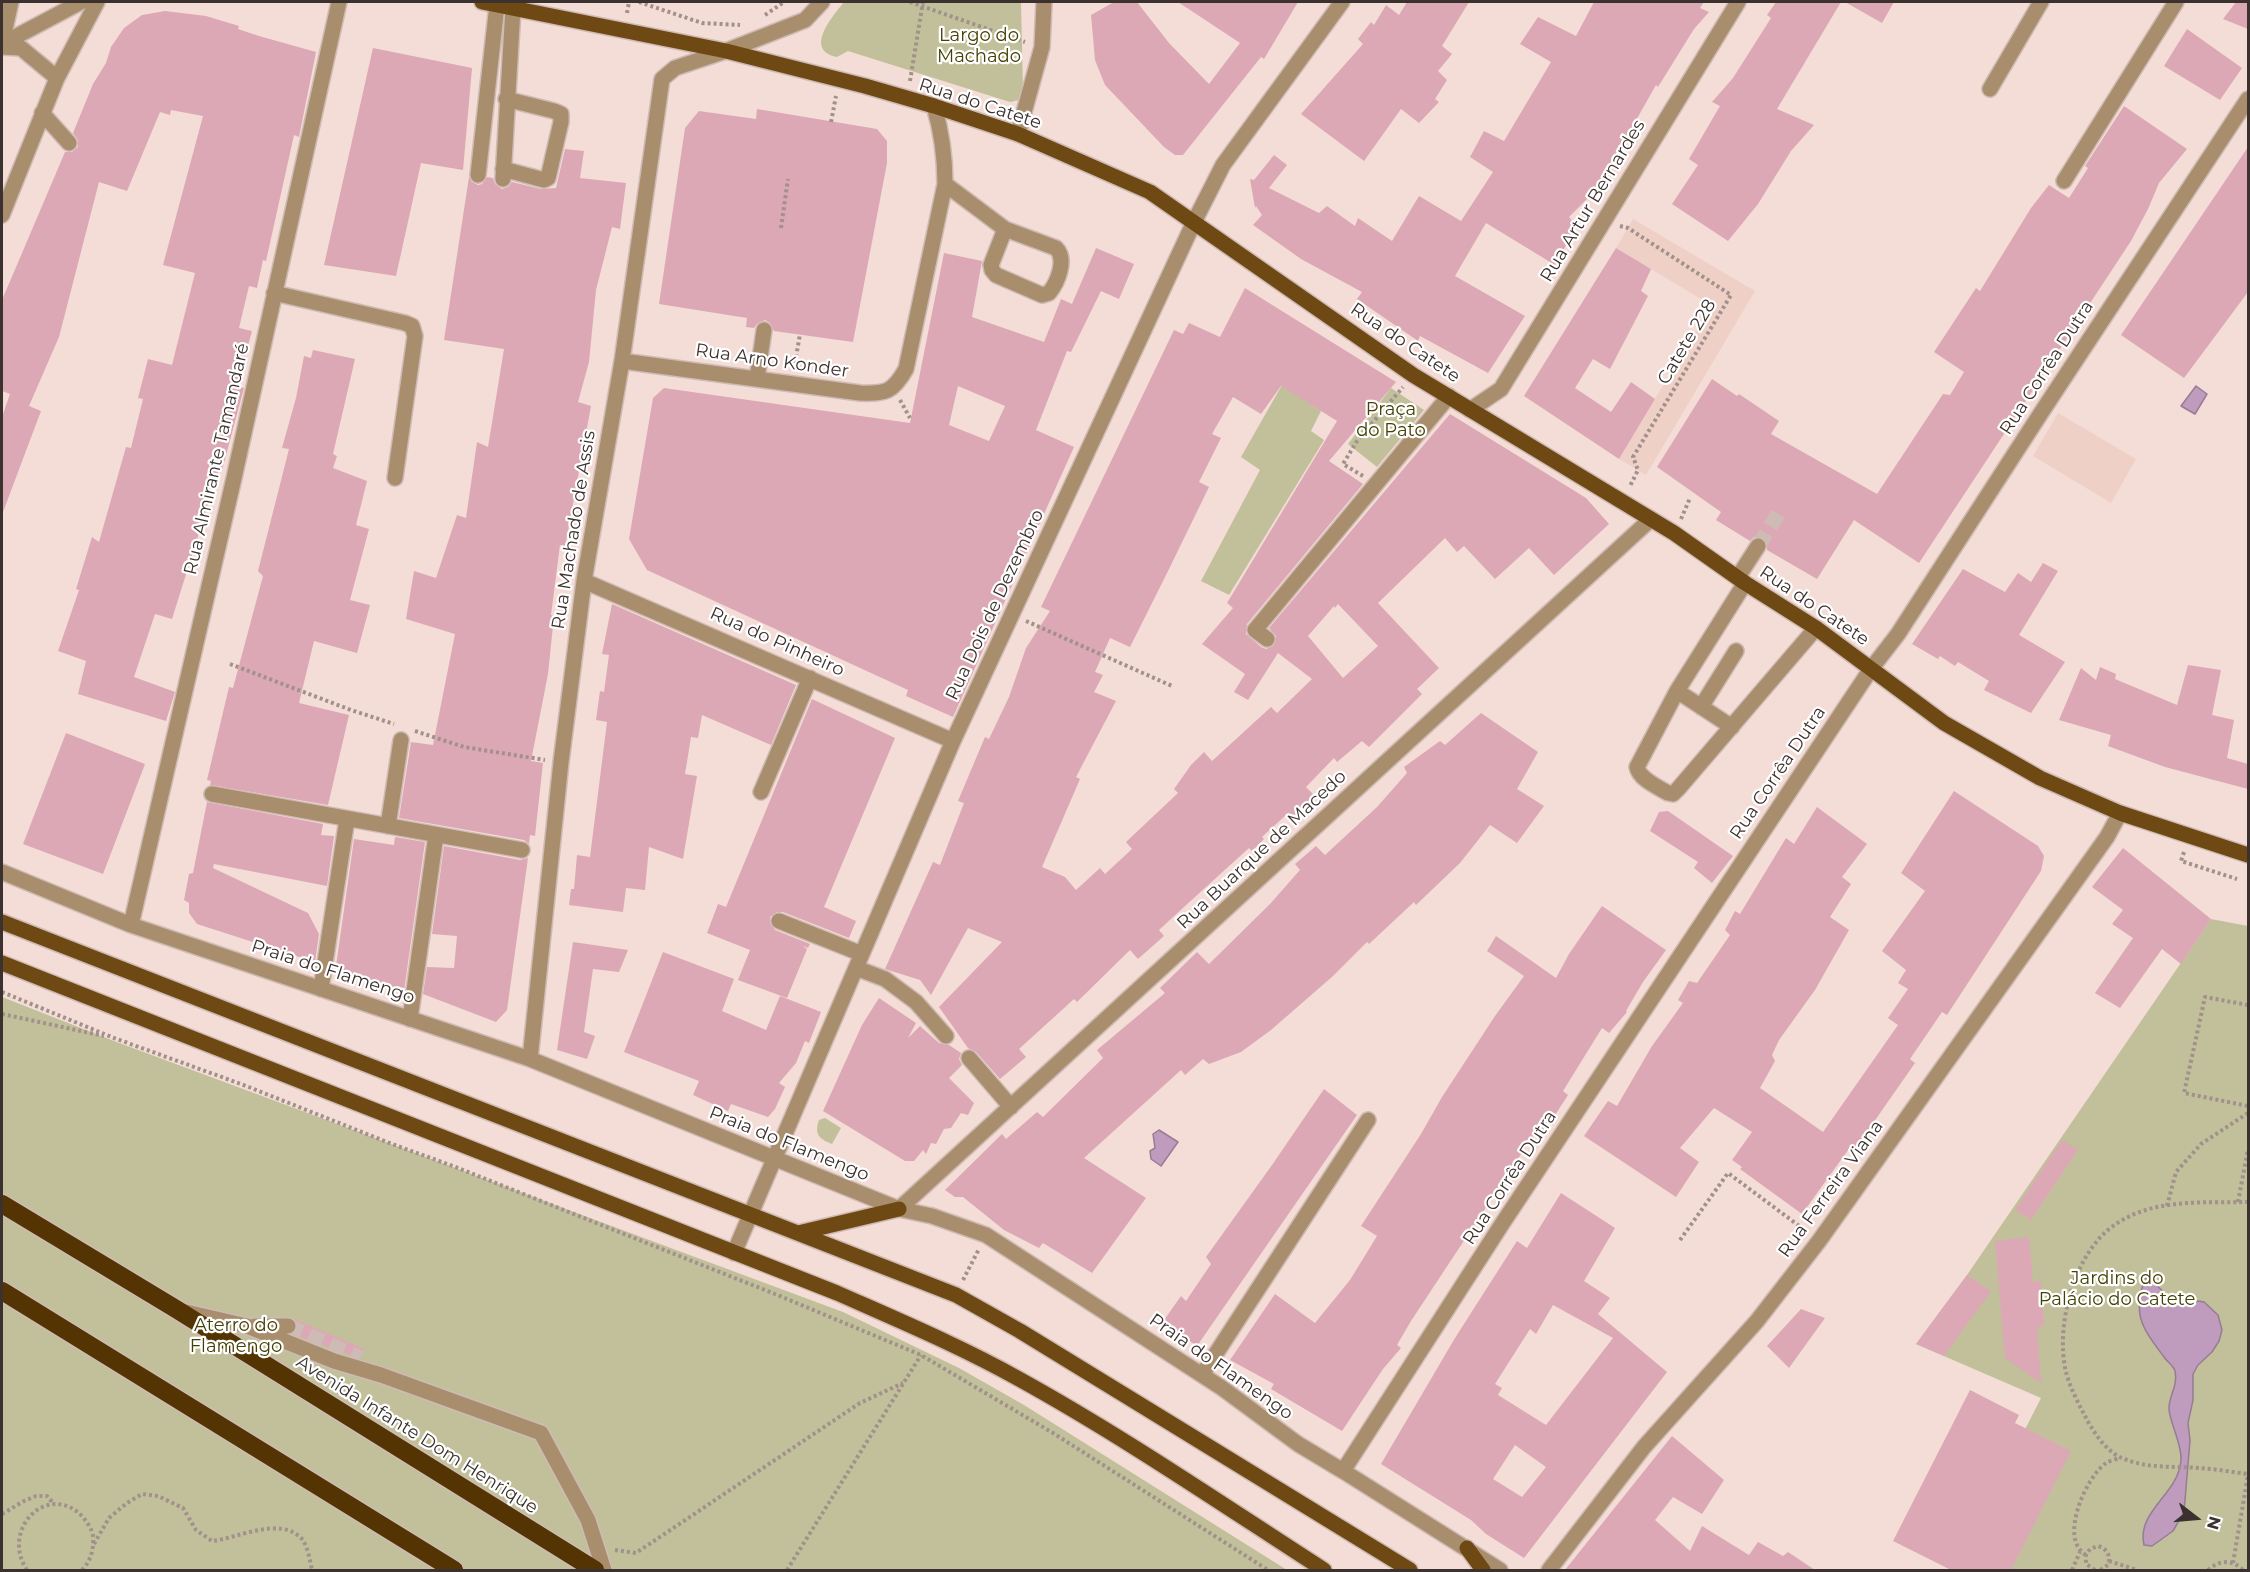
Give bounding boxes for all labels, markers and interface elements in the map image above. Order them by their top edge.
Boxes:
park label: Largo do Machado [937,25,1021,68]
street label: Rua do Catete [916,74,1044,134]
street label: Rua Artur Bernardes [1536,116,1650,286]
street label: Catete 228 [1653,295,1721,389]
street label: Rua Corrêa Dutra [1996,297,2098,439]
street label: Rua do Catete [1346,298,1464,388]
street label: Rua Arno Konder [694,340,850,382]
street label: Rua Almirante Tamandaré [180,341,254,577]
park label: Praça do Pato [1356,399,1426,442]
street label: Rua Machado de Assis [548,429,600,631]
street label: Rua Dois de Dezembro [941,506,1049,704]
street label: Rua do Catete [1755,561,1873,651]
street label: Rua do Pinheiro [706,603,848,681]
street label: Rua Corrêa Dutra [1726,703,1830,843]
street label: Rua Buarque de Macedo [1173,766,1351,934]
street label: Praia do Flamengo [249,935,417,1009]
street label: Praia do Flamengo [706,1102,872,1186]
street label: Rua Corrêa Dutra [1459,1107,1561,1249]
street label: Rua Ferreira Viana [1774,1116,1888,1262]
park label: Jardins do Palácio do Catete [2039,1268,2195,1310]
street label: Praia do Flamengo [1145,1309,1297,1425]
park label: Aterro do Flamengo [190,1315,282,1358]
street label: Avenida Infante Dom Henrique [292,1351,542,1519]
north arrow [2166,1488,2226,1548]
text: N [2203,1514,2225,1532]

